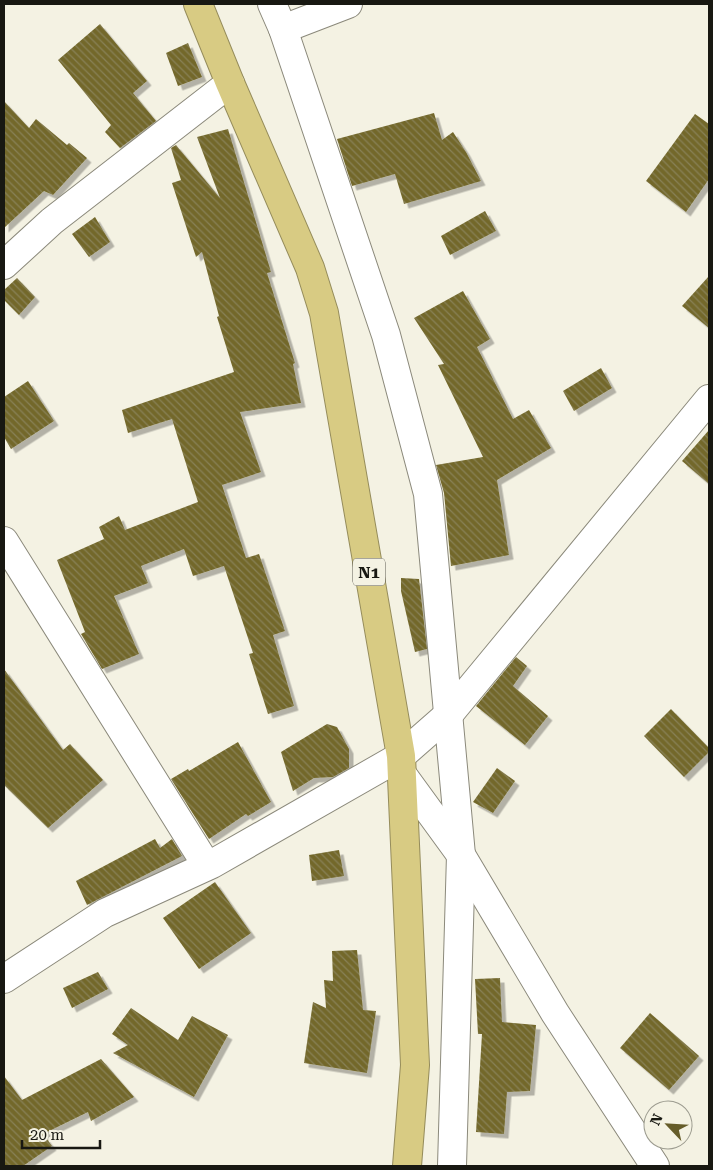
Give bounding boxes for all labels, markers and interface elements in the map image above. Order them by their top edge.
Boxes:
road number: N1 [353,558,385,586]
north arrow [643,1100,693,1150]
text: N [647,1111,666,1128]
scale bar [22,1118,100,1150]
text: 20 m [30,1126,65,1144]

